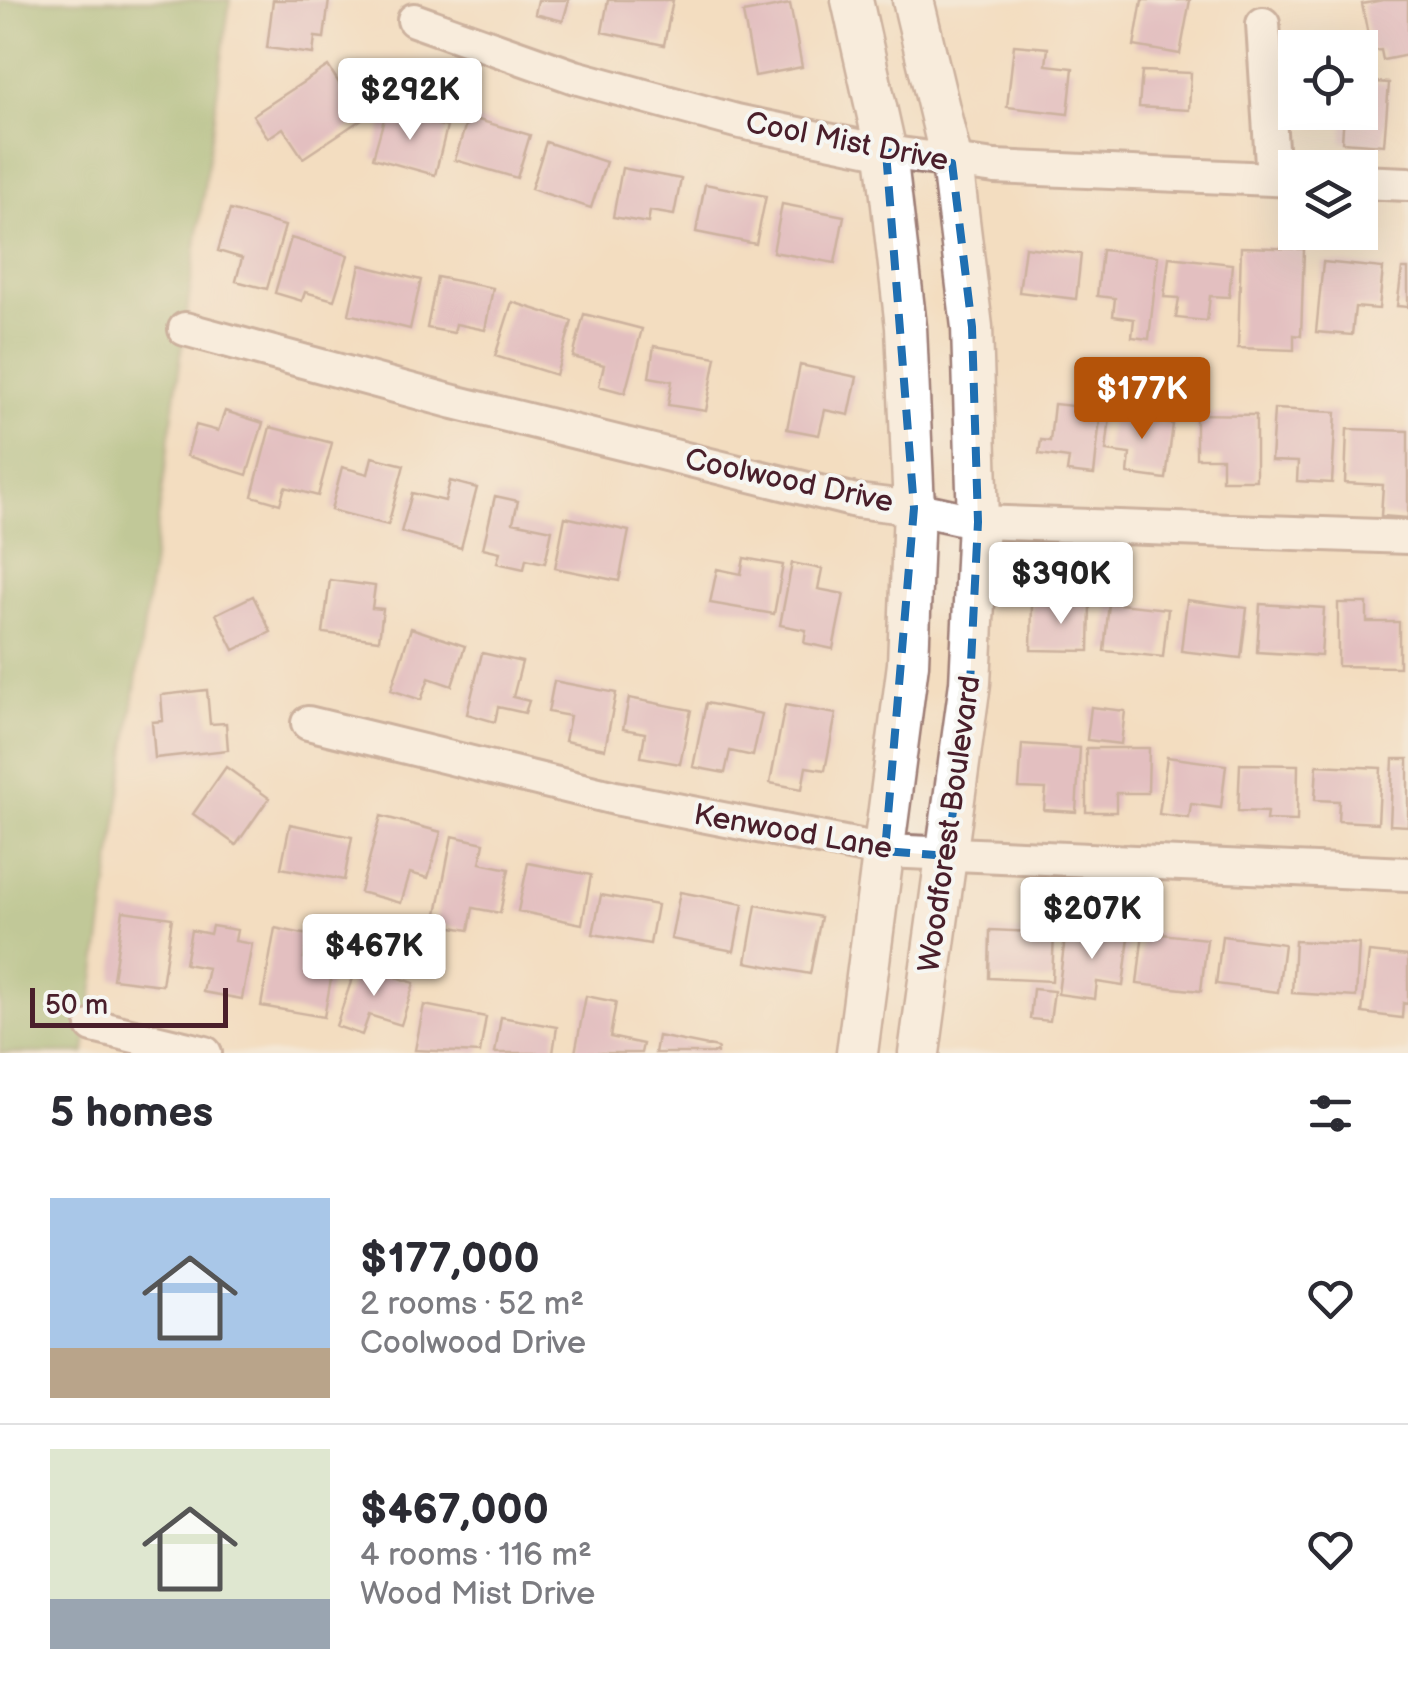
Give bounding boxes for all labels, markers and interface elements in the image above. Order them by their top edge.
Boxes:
map controls [1278,30,1378,250]
button: locate [1278,30,1378,130]
pin: $292K [340,58,480,143]
text: $292K [360,71,460,110]
street label: Cool Mist Drive [743,105,951,179]
button: layers [1278,150,1378,250]
pin: $177K [1072,357,1212,442]
text: $177K [1096,370,1188,409]
street label: Coolwood Drive [682,441,896,521]
pin: $390K [991,542,1131,627]
text: $390K [1011,555,1111,594]
street label: Woodforest Boulevard [911,674,989,974]
street label: Kenwood Lane [691,797,895,867]
pin: $207K [1022,877,1162,962]
text: $207K [1042,890,1142,929]
pin: $467K [304,914,444,999]
text: $467K [325,927,423,966]
scale bar [30,983,228,1028]
text: 50 m [45,989,108,1022]
icon: filters [1303,1086,1358,1141]
text: 5 homes [50,1088,213,1139]
text: $177,000 [360,1234,540,1285]
icon: home [130,1238,250,1358]
icon: heart [1303,1271,1358,1326]
text: 2 rooms · 52 m² [360,1285,584,1324]
text: Coolwood Drive [360,1324,586,1363]
text: $467,000 [360,1485,549,1536]
icon: home [130,1489,250,1609]
icon: heart [1303,1522,1358,1577]
text: 4 rooms · 116 m² [360,1536,592,1575]
text: Wood Mist Drive [360,1575,595,1614]

